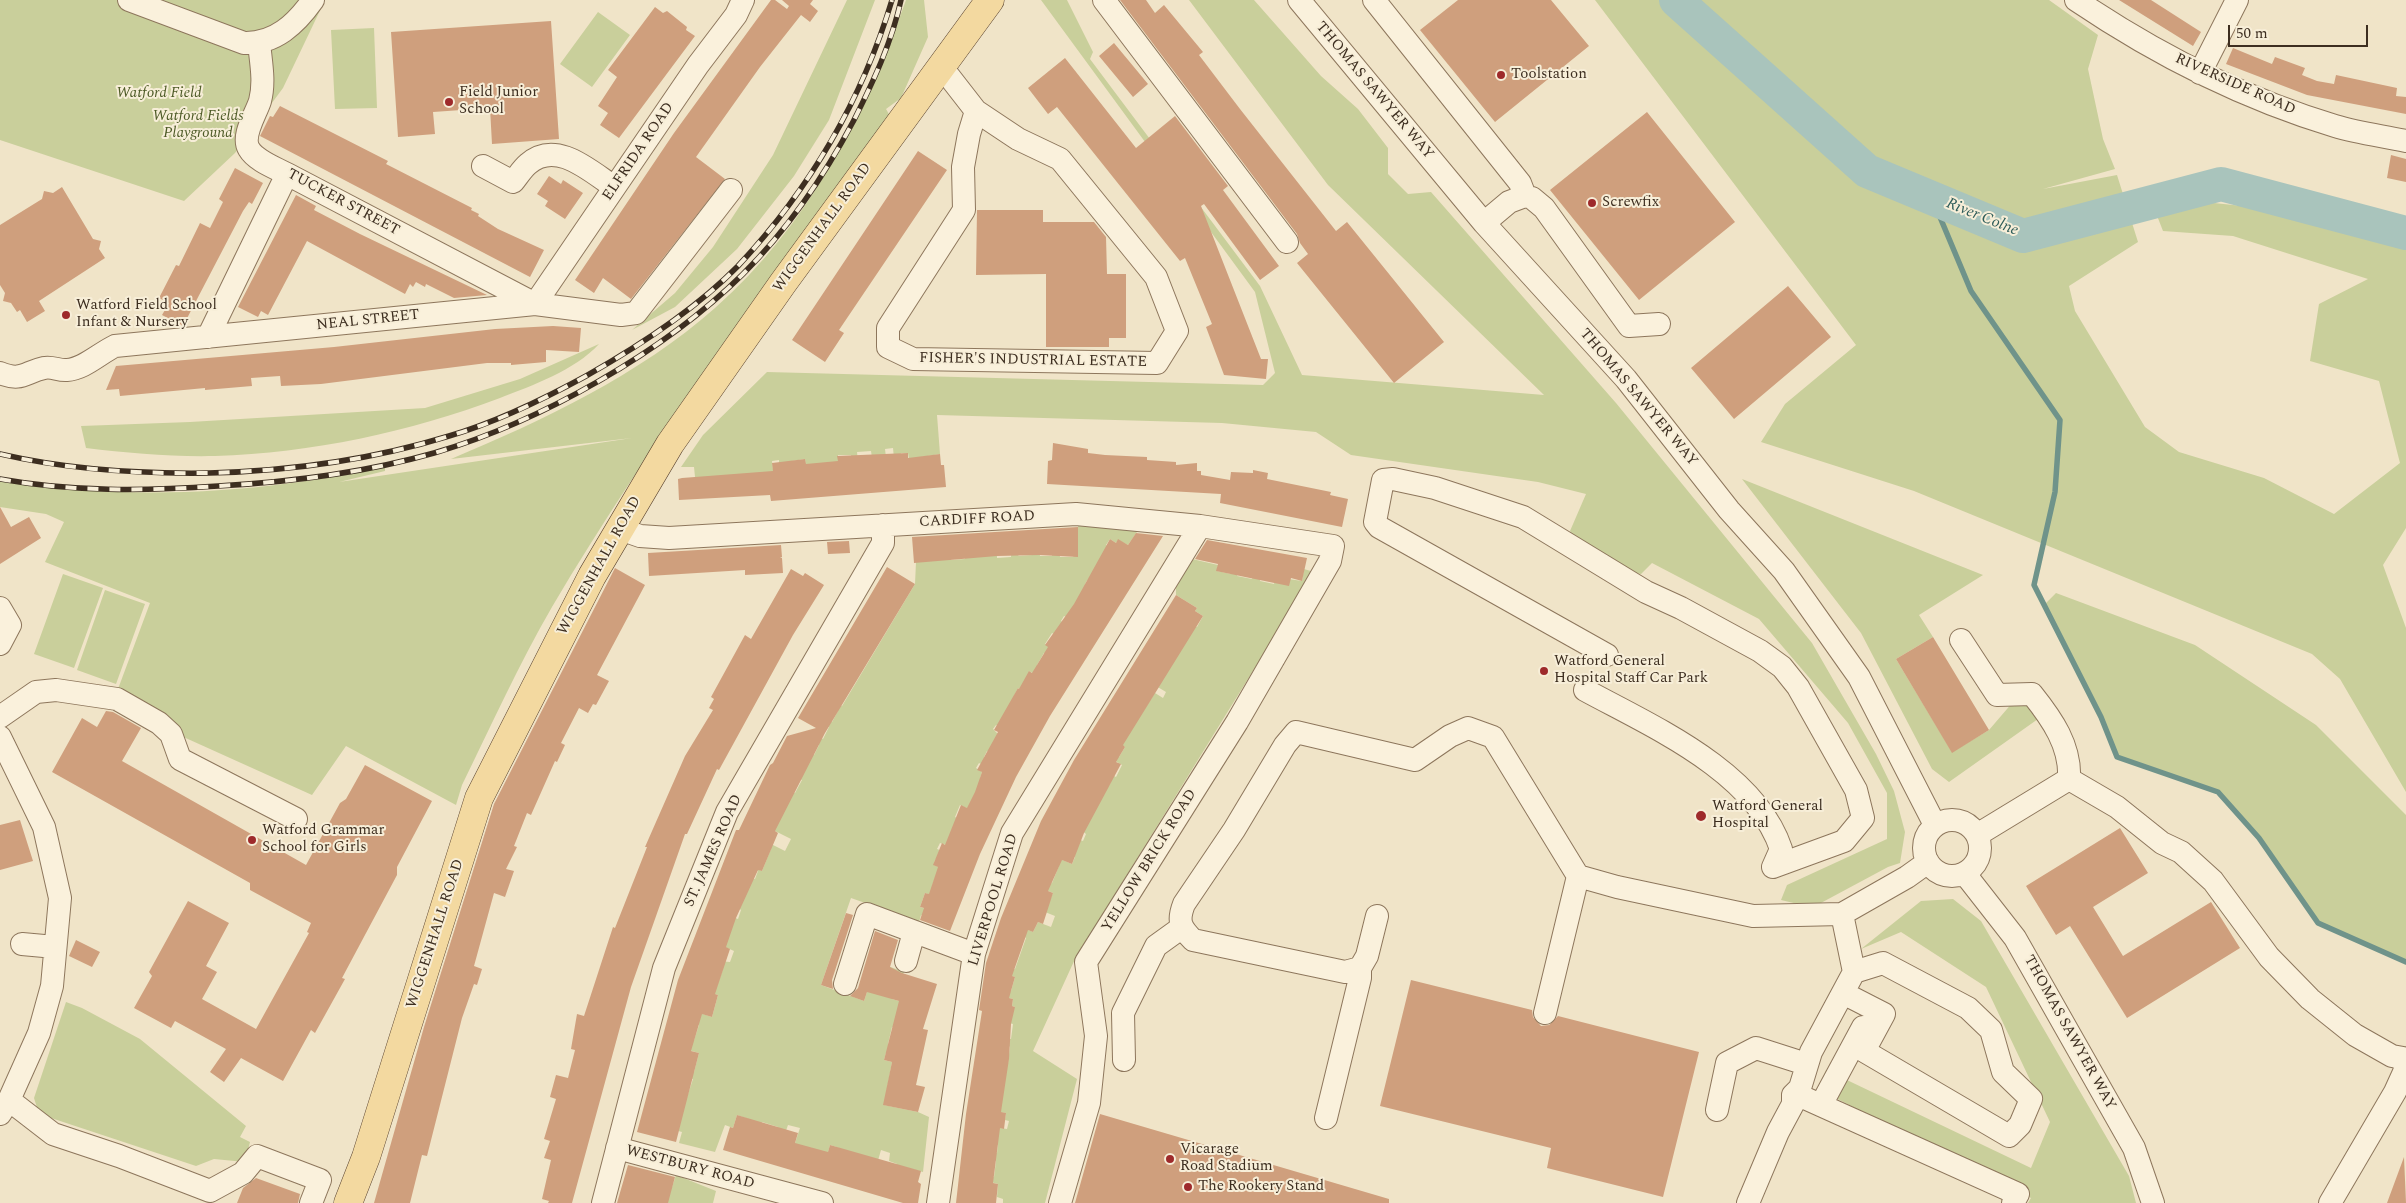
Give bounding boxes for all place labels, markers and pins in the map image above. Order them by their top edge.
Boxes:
place label: Toolstation [1511,66,1587,84]
marker: Toolstation [1495,69,1507,81]
place label: Field Junior School [459,84,538,119]
marker: Field Junior School [443,96,455,108]
place label: Screwfix [1602,194,1659,212]
marker: Screwfix [1586,197,1598,209]
place label: Watford Field School Infant & Nursery [76,297,217,332]
marker: Watford Field School Infant & Nursery [60,309,72,321]
place label: Watford General Hospital Staff Car Park [1554,653,1708,688]
marker: Watford General Hospital Staff Car Park [1538,665,1550,677]
place label: Watford General Hospital [1712,798,1823,833]
marker: Watford General Hospital [1694,809,1708,823]
place label: Watford Grammar School for Girls [262,822,384,857]
marker: Watford Grammar School for Girls [246,834,258,846]
place label: Vicarage Road Stadium [1180,1141,1273,1176]
marker: Vicarage Road Stadium [1164,1153,1176,1165]
place label: The Rookery Stand [1198,1178,1324,1196]
marker: The Rookery Stand [1182,1181,1194,1193]

